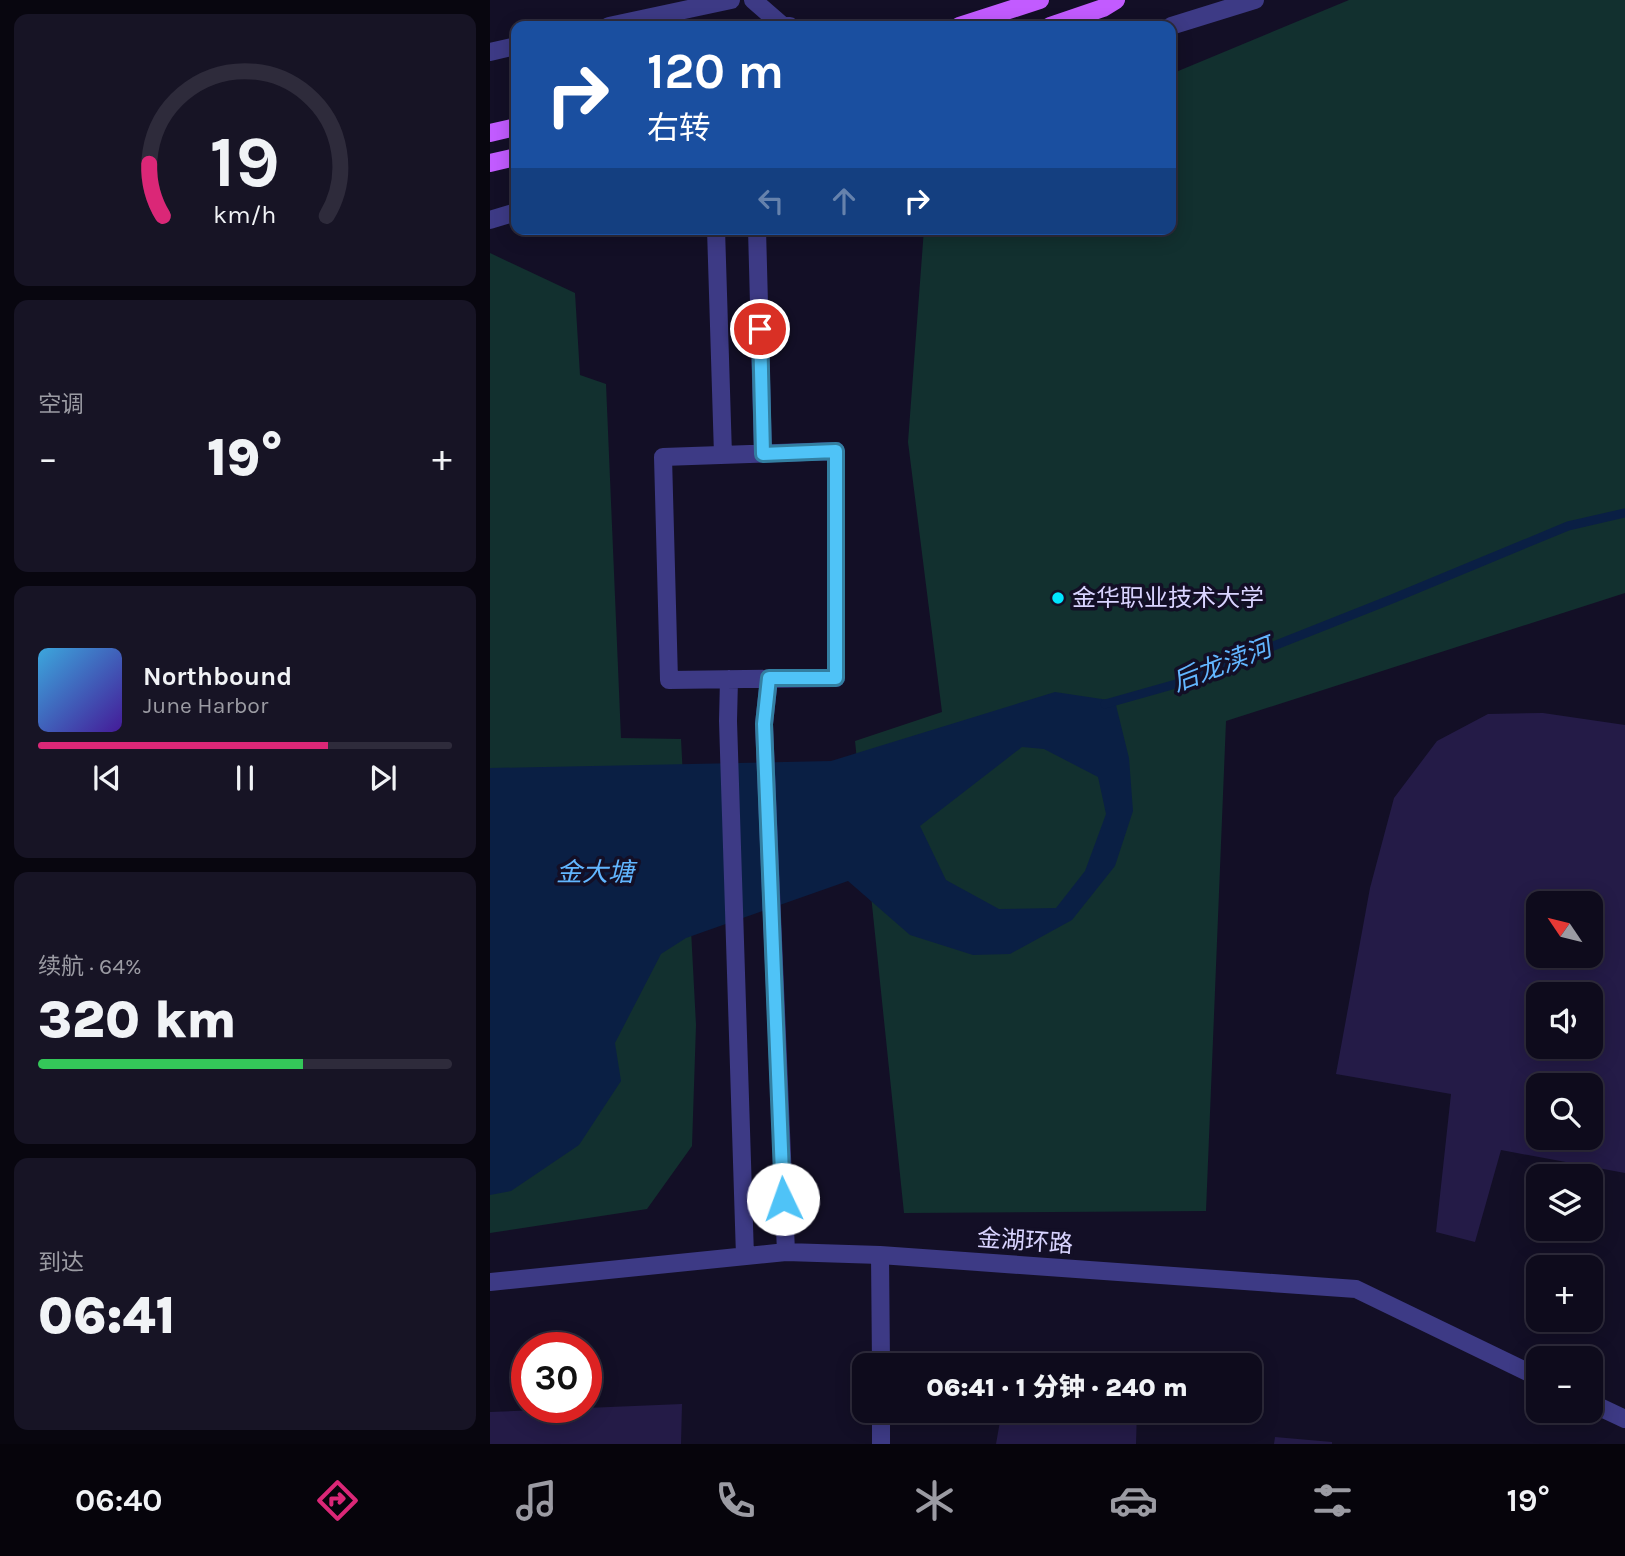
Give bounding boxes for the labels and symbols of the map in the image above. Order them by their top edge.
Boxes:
pin [730,299,790,359]
place label: 金华职业技术大学 [1072,584,1264,612]
marker: 金华职业技术大学 [1050,590,1066,606]
water label: 后龙渎河 [1168,630,1281,698]
water label: 金大塘 [556,857,638,888]
north arrow [1526,891,1603,968]
position arrow [746,1162,820,1236]
street label: 金湖环路 [976,1224,1074,1258]
speed limit sign: 30 [511,1332,602,1423]

